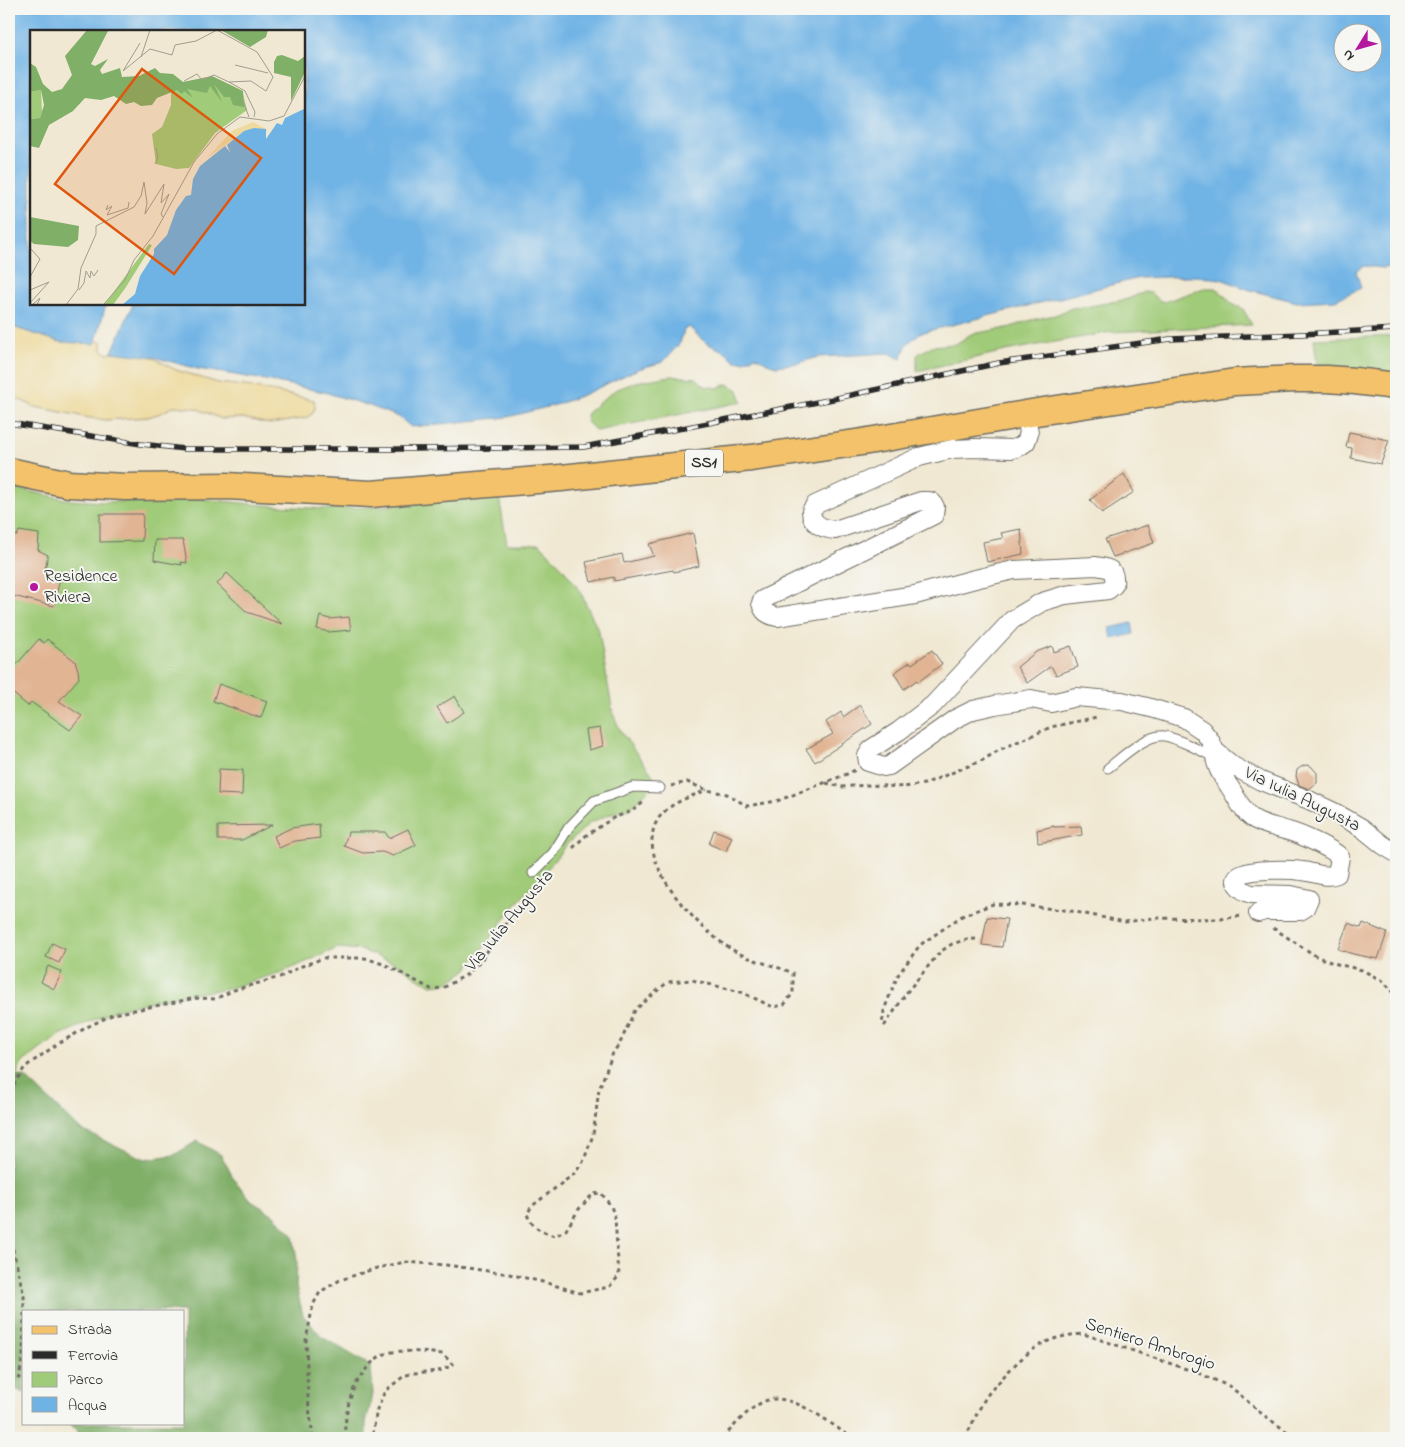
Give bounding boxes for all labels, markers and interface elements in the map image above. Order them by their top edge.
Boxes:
north arrow [1332,22,1382,72]
inset map [30,30,305,305]
text: N [1338,45,1360,65]
road number: SS1 [685,449,723,476]
place label: Residence Riviera [44,564,118,611]
marker: Residence Riviera [28,581,40,593]
street label: Via Iulia Augusta [1238,760,1364,840]
street label: Via Iulia Augusta [459,864,561,979]
legend [22,1310,185,1424]
street label: Sentiero Ambrogio [1081,1312,1218,1379]
text: Strada [68,1319,112,1341]
text: Ferrovia [67,1345,118,1367]
text: Parco [68,1369,103,1391]
text: Acqua [68,1395,107,1417]

